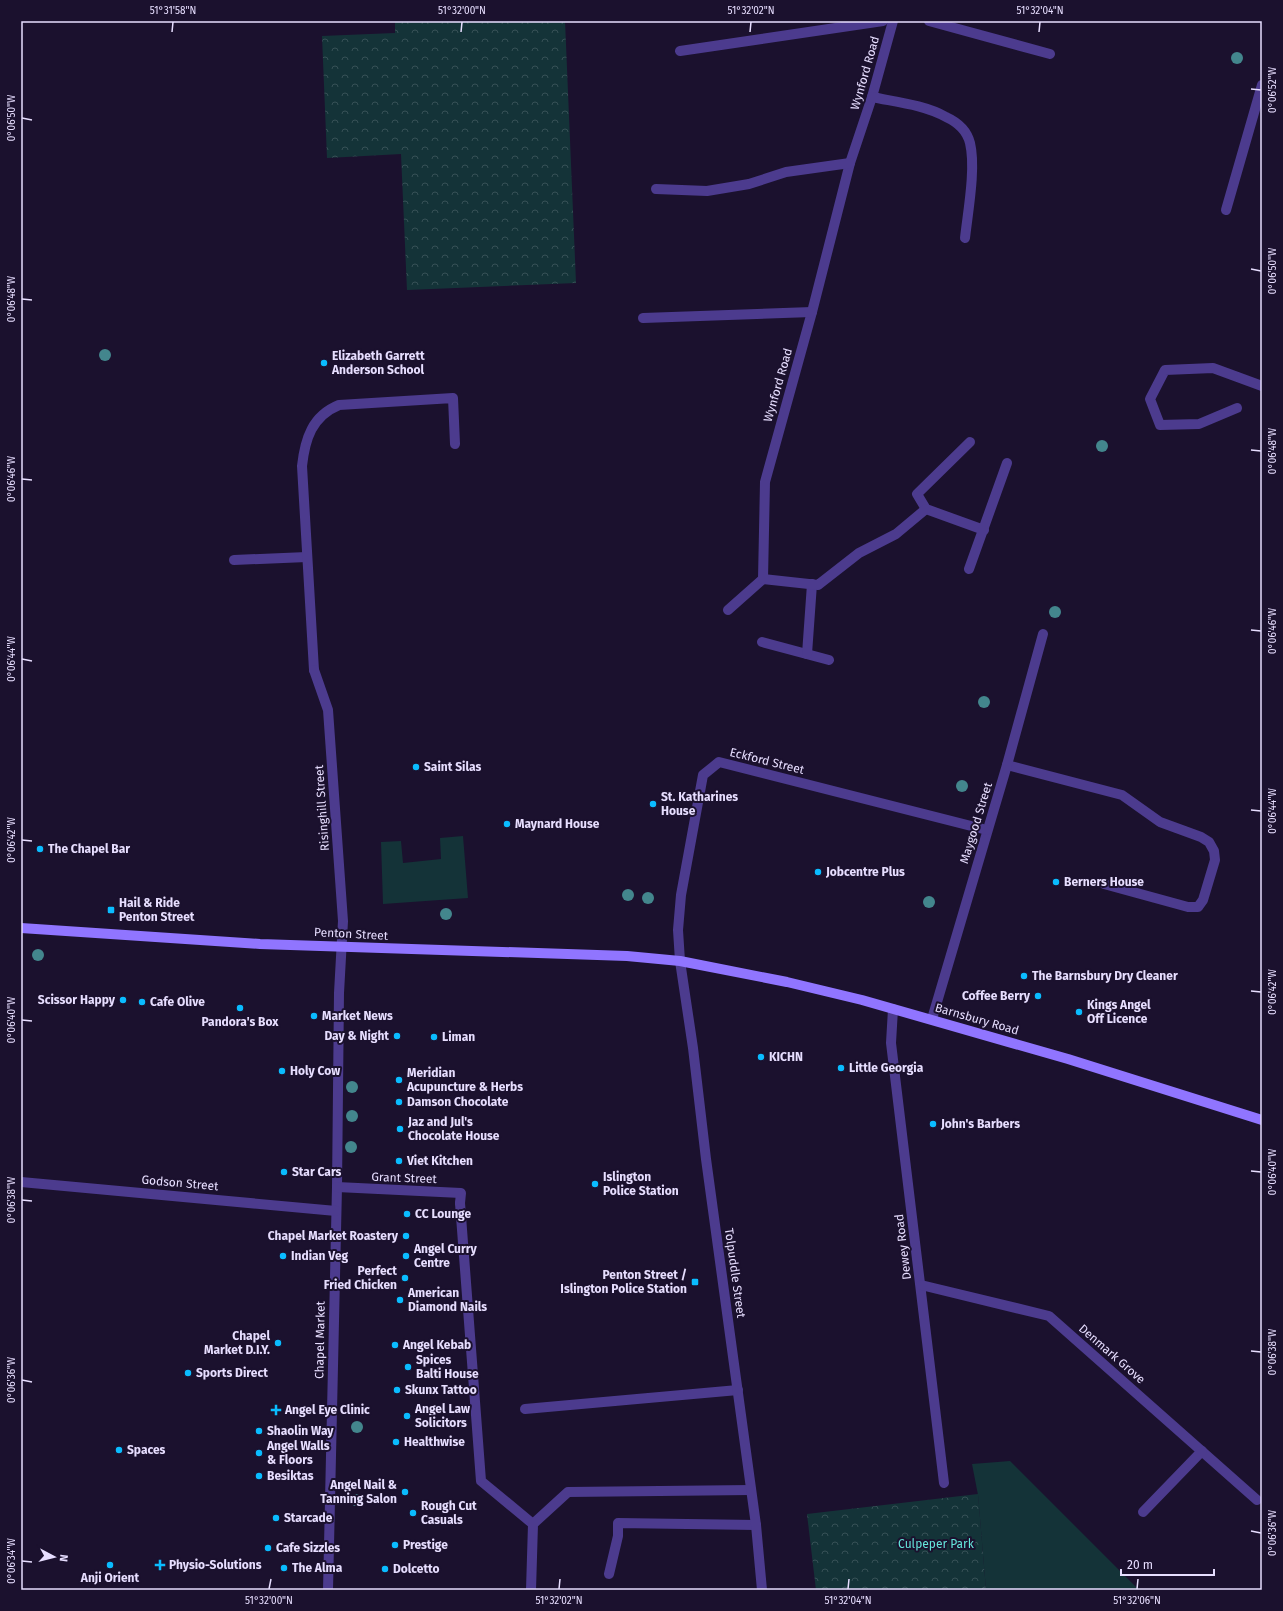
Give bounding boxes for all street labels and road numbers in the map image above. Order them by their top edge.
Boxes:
street label: Wynford Road [848,35,882,111]
street label: Wynford Road [761,347,795,423]
street label: Eckford Street [728,745,806,777]
street label: Risinghill Street [312,764,332,851]
street label: Maygood Street [957,780,995,865]
street label: Penton Street [314,925,389,943]
street label: Barnsbury Road [933,1000,1021,1038]
street label: Grant Street [371,1170,438,1186]
street label: Godson Street [141,1173,220,1193]
street label: Dewey Road [892,1213,914,1281]
street label: Tolpuddle Street [722,1227,748,1319]
street label: Chapel Market [312,1300,328,1379]
street label: Denmark Grove [1076,1321,1148,1387]

